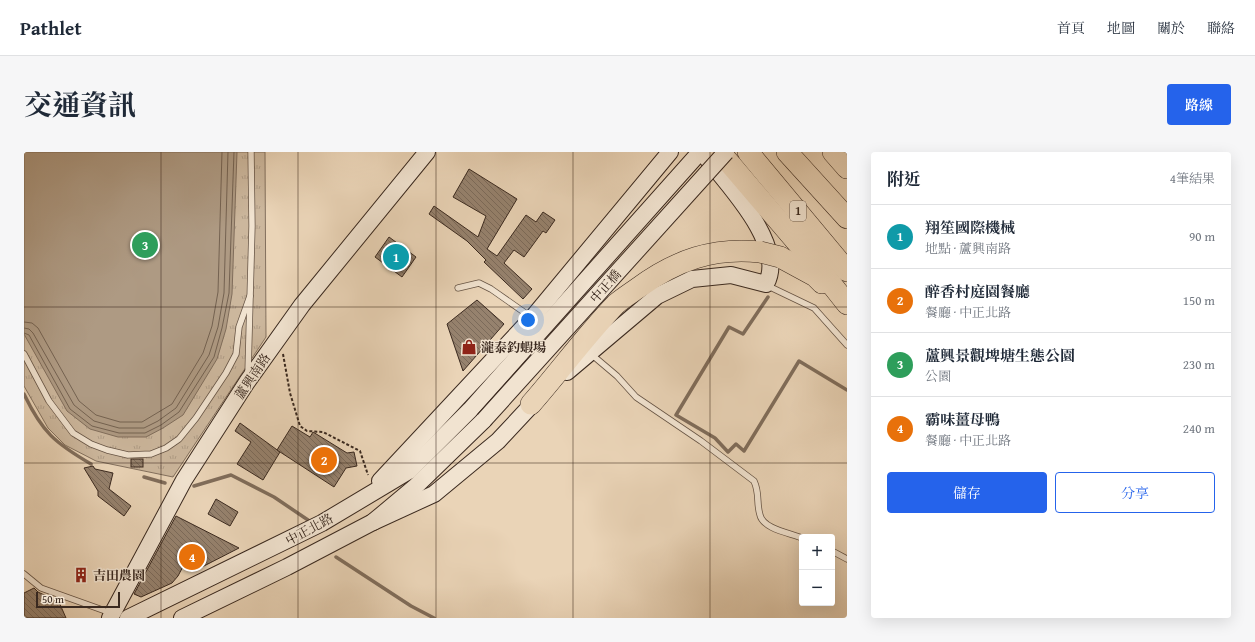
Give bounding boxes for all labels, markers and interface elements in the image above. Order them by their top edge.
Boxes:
text: Pathlet [20,14,82,42]
text: 首頁 [1057,18,1085,38]
text: 地圖 [1107,18,1135,38]
text: 關於 [1157,18,1185,38]
text: 聯絡 [1207,18,1235,38]
text: 交通資訊 [24,84,136,125]
button: 路線 [1167,84,1231,125]
text: 附近 [887,166,921,191]
text: 4筆結果 [1170,169,1215,188]
road number: 1 [790,201,806,221]
text: 翔笙國際機械 [925,217,1015,238]
text: 1 [897,227,903,246]
text: 90 m [1189,227,1215,246]
pin: 3 [132,230,158,260]
text: 地點 · 蘆興南路 [925,239,1011,258]
pin: 1 [383,242,409,272]
street label: 中正橋 [585,265,625,307]
text: 醉香村庭園餐廳 [925,281,1030,302]
text: 2 [897,291,903,310]
text: 150 m [1183,291,1215,310]
text: 餐廳 · 中正北路 [925,303,1011,322]
your location [518,310,538,330]
shop icon: 瀧泰釣蝦場 [460,338,478,356]
place label: 瀧泰釣蝦場 [481,338,546,357]
text: 蘆興景觀埤塘生態公園 [925,345,1075,366]
street label: 蘆興南路 [230,349,275,403]
text: 3 [897,355,903,374]
text: 230 m [1183,355,1215,374]
text: 公園 [925,367,951,386]
text: 霸味薑母鴨 [925,409,1000,430]
text: 4 [897,419,903,438]
text: 240 m [1183,419,1215,438]
text: 餐廳 · 中正北路 [925,431,1011,450]
pin: 2 [311,445,337,475]
button: 儲存 [887,472,1047,513]
button: 分享 [1055,472,1215,513]
street label: 中正北路 [282,509,337,550]
map controls [799,534,835,606]
button: + [799,534,835,570]
pin: 4 [179,542,205,572]
building icon: 吉田農園 [72,566,90,584]
place label: 吉田農園 [93,566,145,585]
button: − [799,570,835,606]
scale bar [36,590,120,609]
text: 50 m [42,591,64,607]

